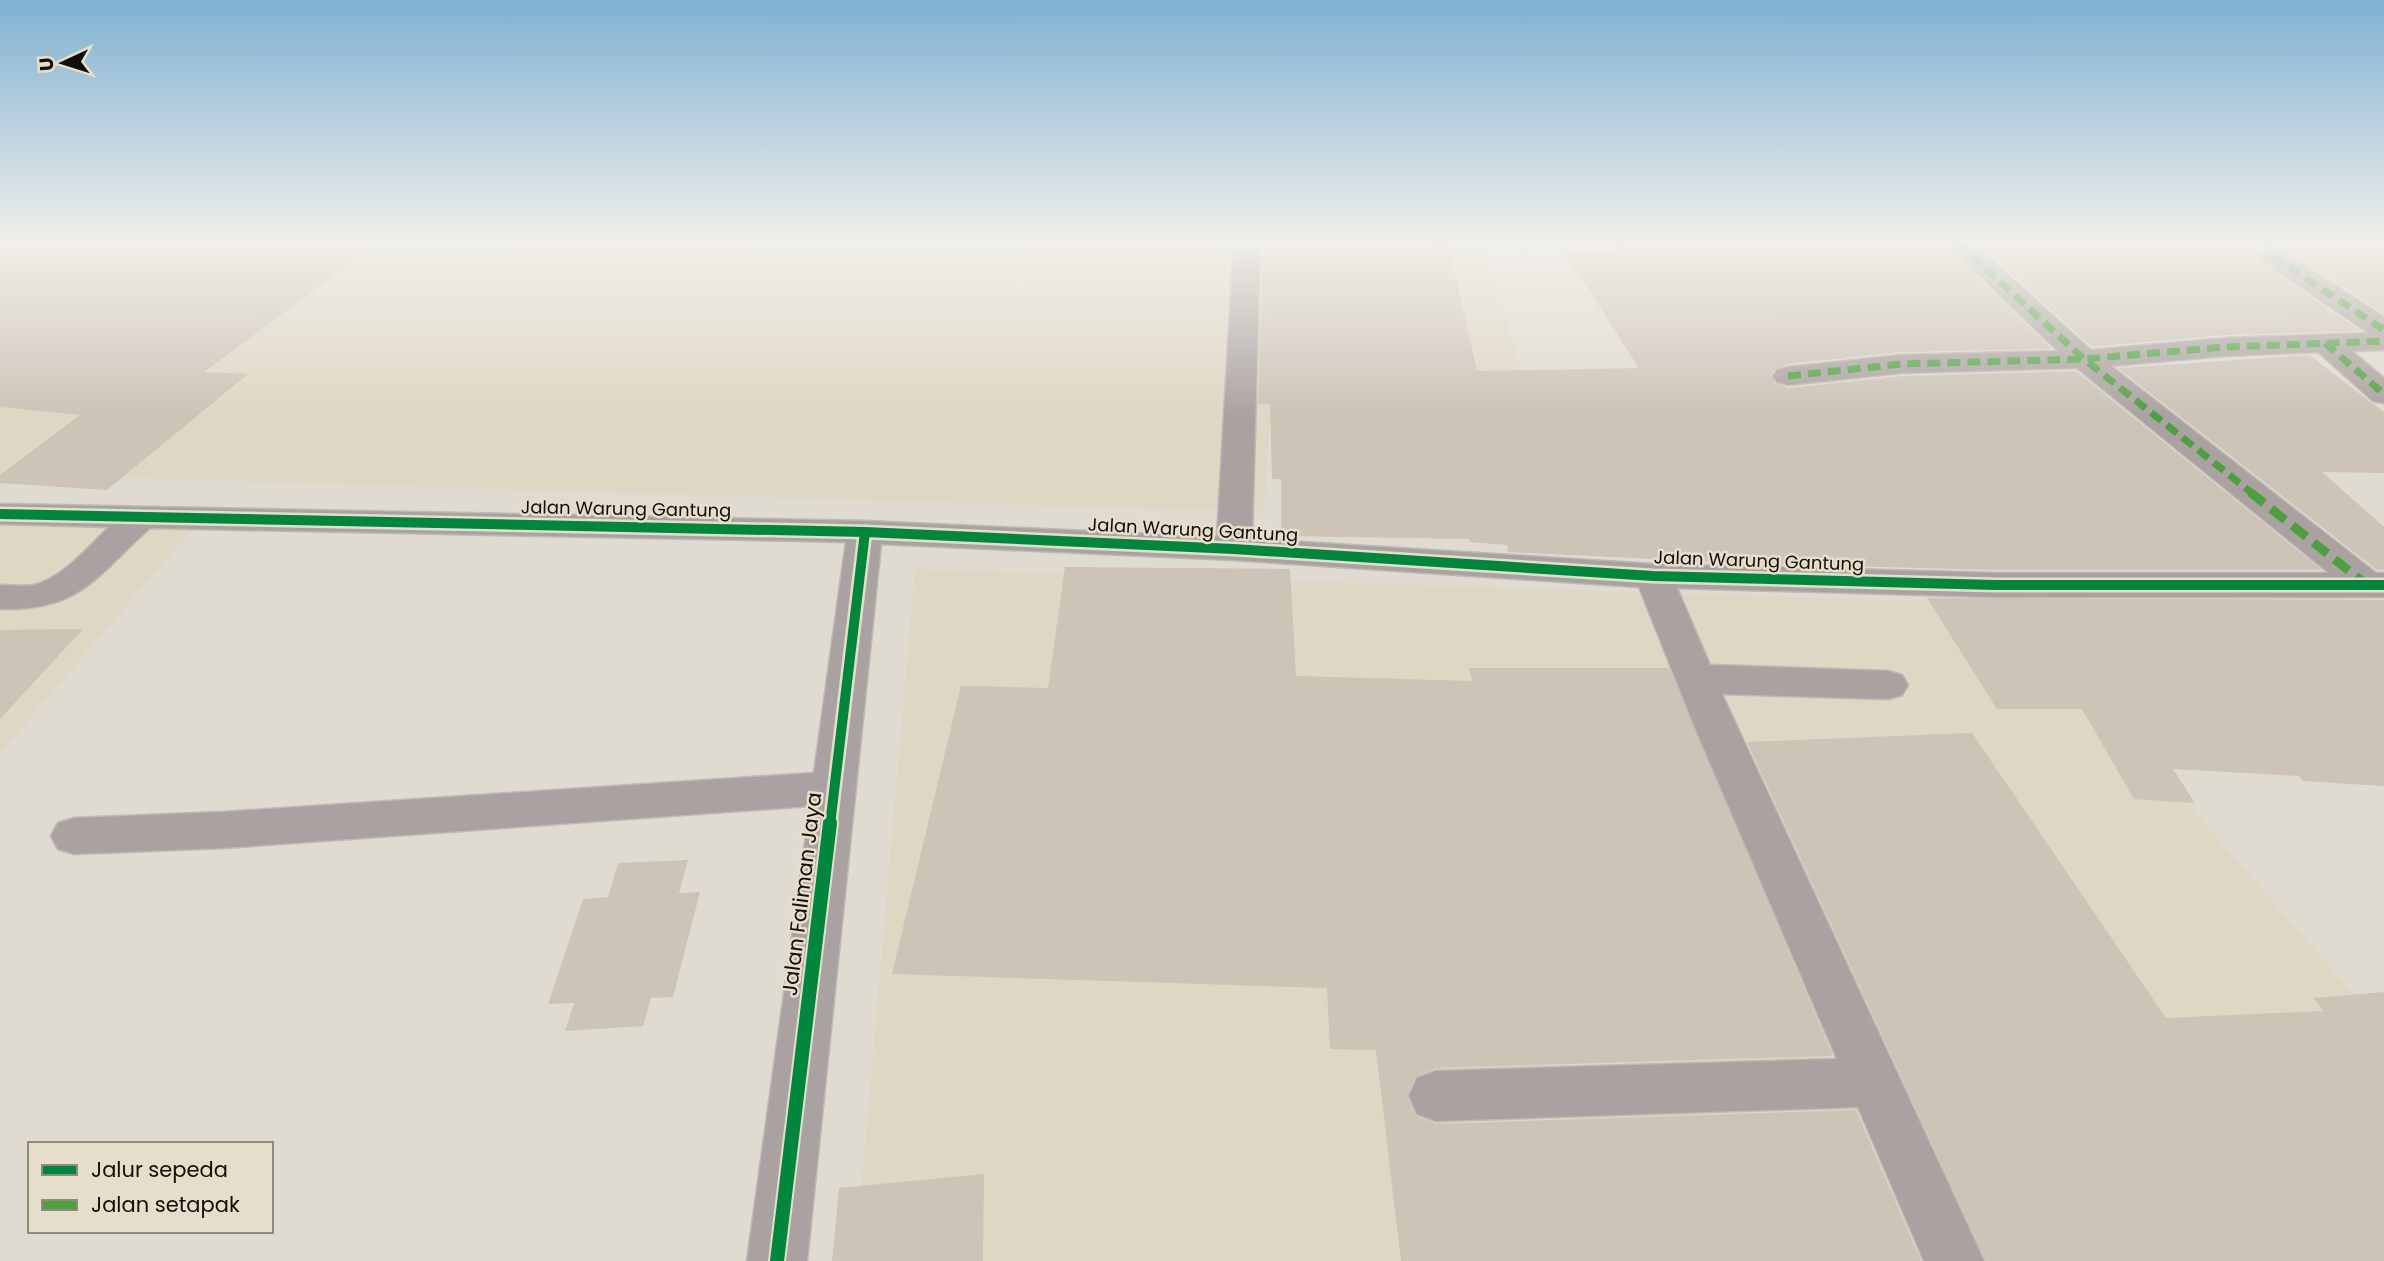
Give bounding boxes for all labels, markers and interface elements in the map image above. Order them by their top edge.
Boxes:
north arrow [28,28,98,98]
text: U [33,57,60,72]
street label: Jalan Warung Gantung [521,494,731,523]
street label: Jalan Warung Gantung [1087,512,1299,547]
street label: Jalan Warung Gantung [1653,544,1865,577]
street label: Jalan Faliman Jaya [775,790,828,997]
legend [28,1142,273,1233]
text: Jalur sepeda [91,1155,228,1184]
text: Jalan setapak [91,1190,240,1219]

